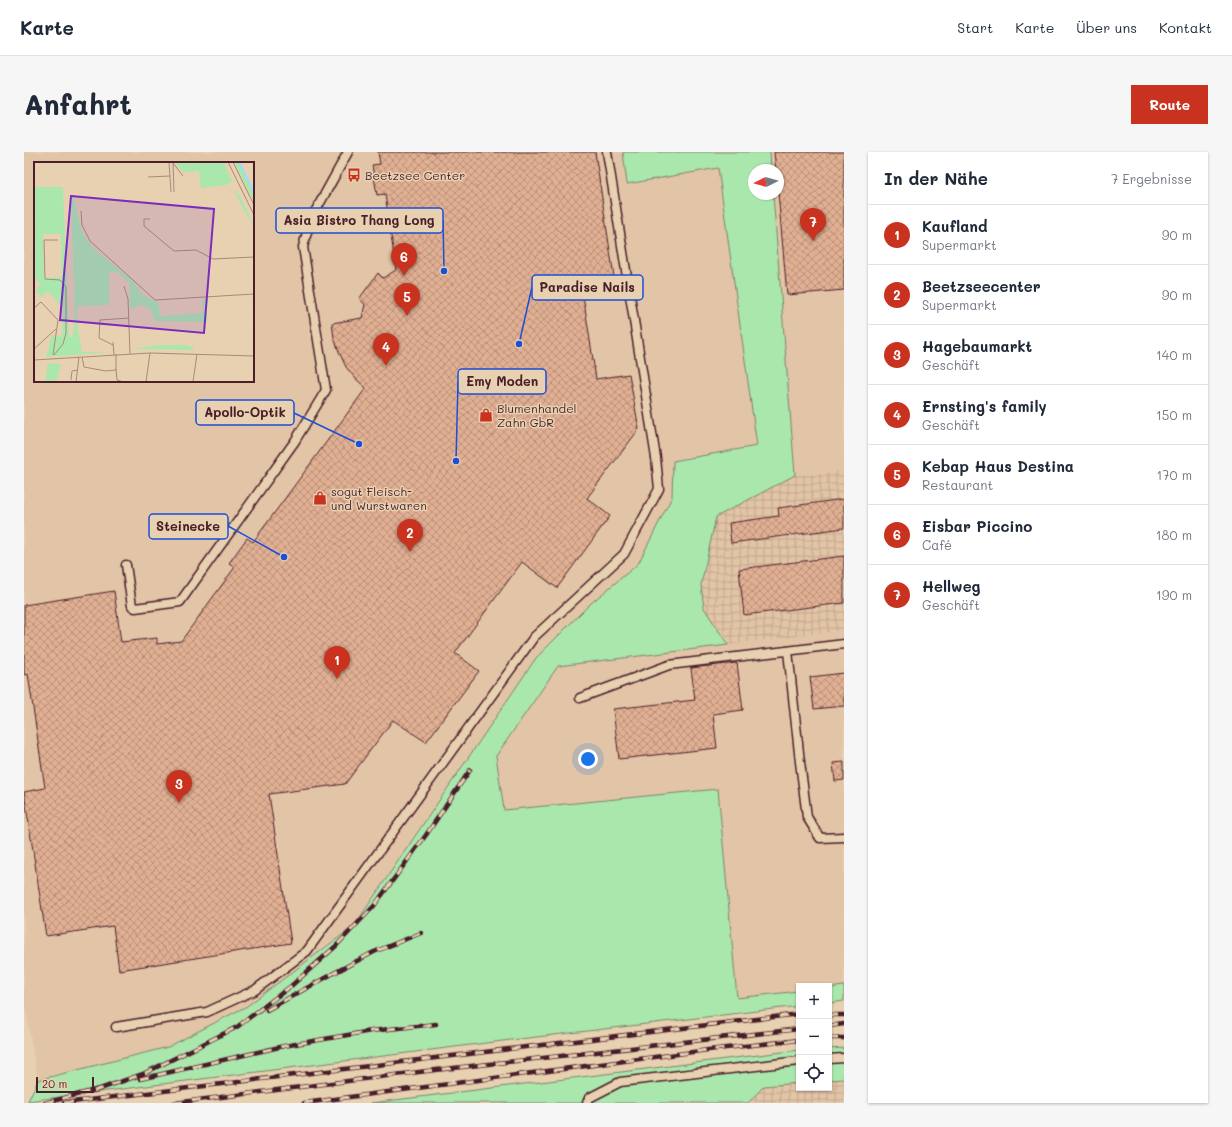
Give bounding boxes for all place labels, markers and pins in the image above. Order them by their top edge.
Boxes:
bus stop icon: Beetzsee Center [346,167,362,183]
place label: Beetzsee Center [365,167,465,183]
callout: Asia Bistro Thang Long [276,208,443,233]
pin: 7 [800,208,826,241]
pin: 6 [391,243,417,276]
callout: Paradise Nails [532,275,643,300]
pin: 5 [394,283,420,316]
pin: 4 [373,333,399,366]
callout: Emy Moden [458,369,546,394]
callout: Apollo-Optik [196,400,294,425]
place label: Blumenhandel Zahn GbR [497,400,577,430]
shop icon: Blumenhandel Zahn GbR [478,407,494,423]
place label: sogut Fleisch- und Wurstwaren [331,483,427,513]
shop icon: sogut Fleisch- und Wurstwaren [312,490,328,506]
callout: Steinecke [149,514,228,539]
pin: 2 [397,519,423,552]
pin: 1 [324,646,350,679]
pin: 3 [166,770,192,803]

